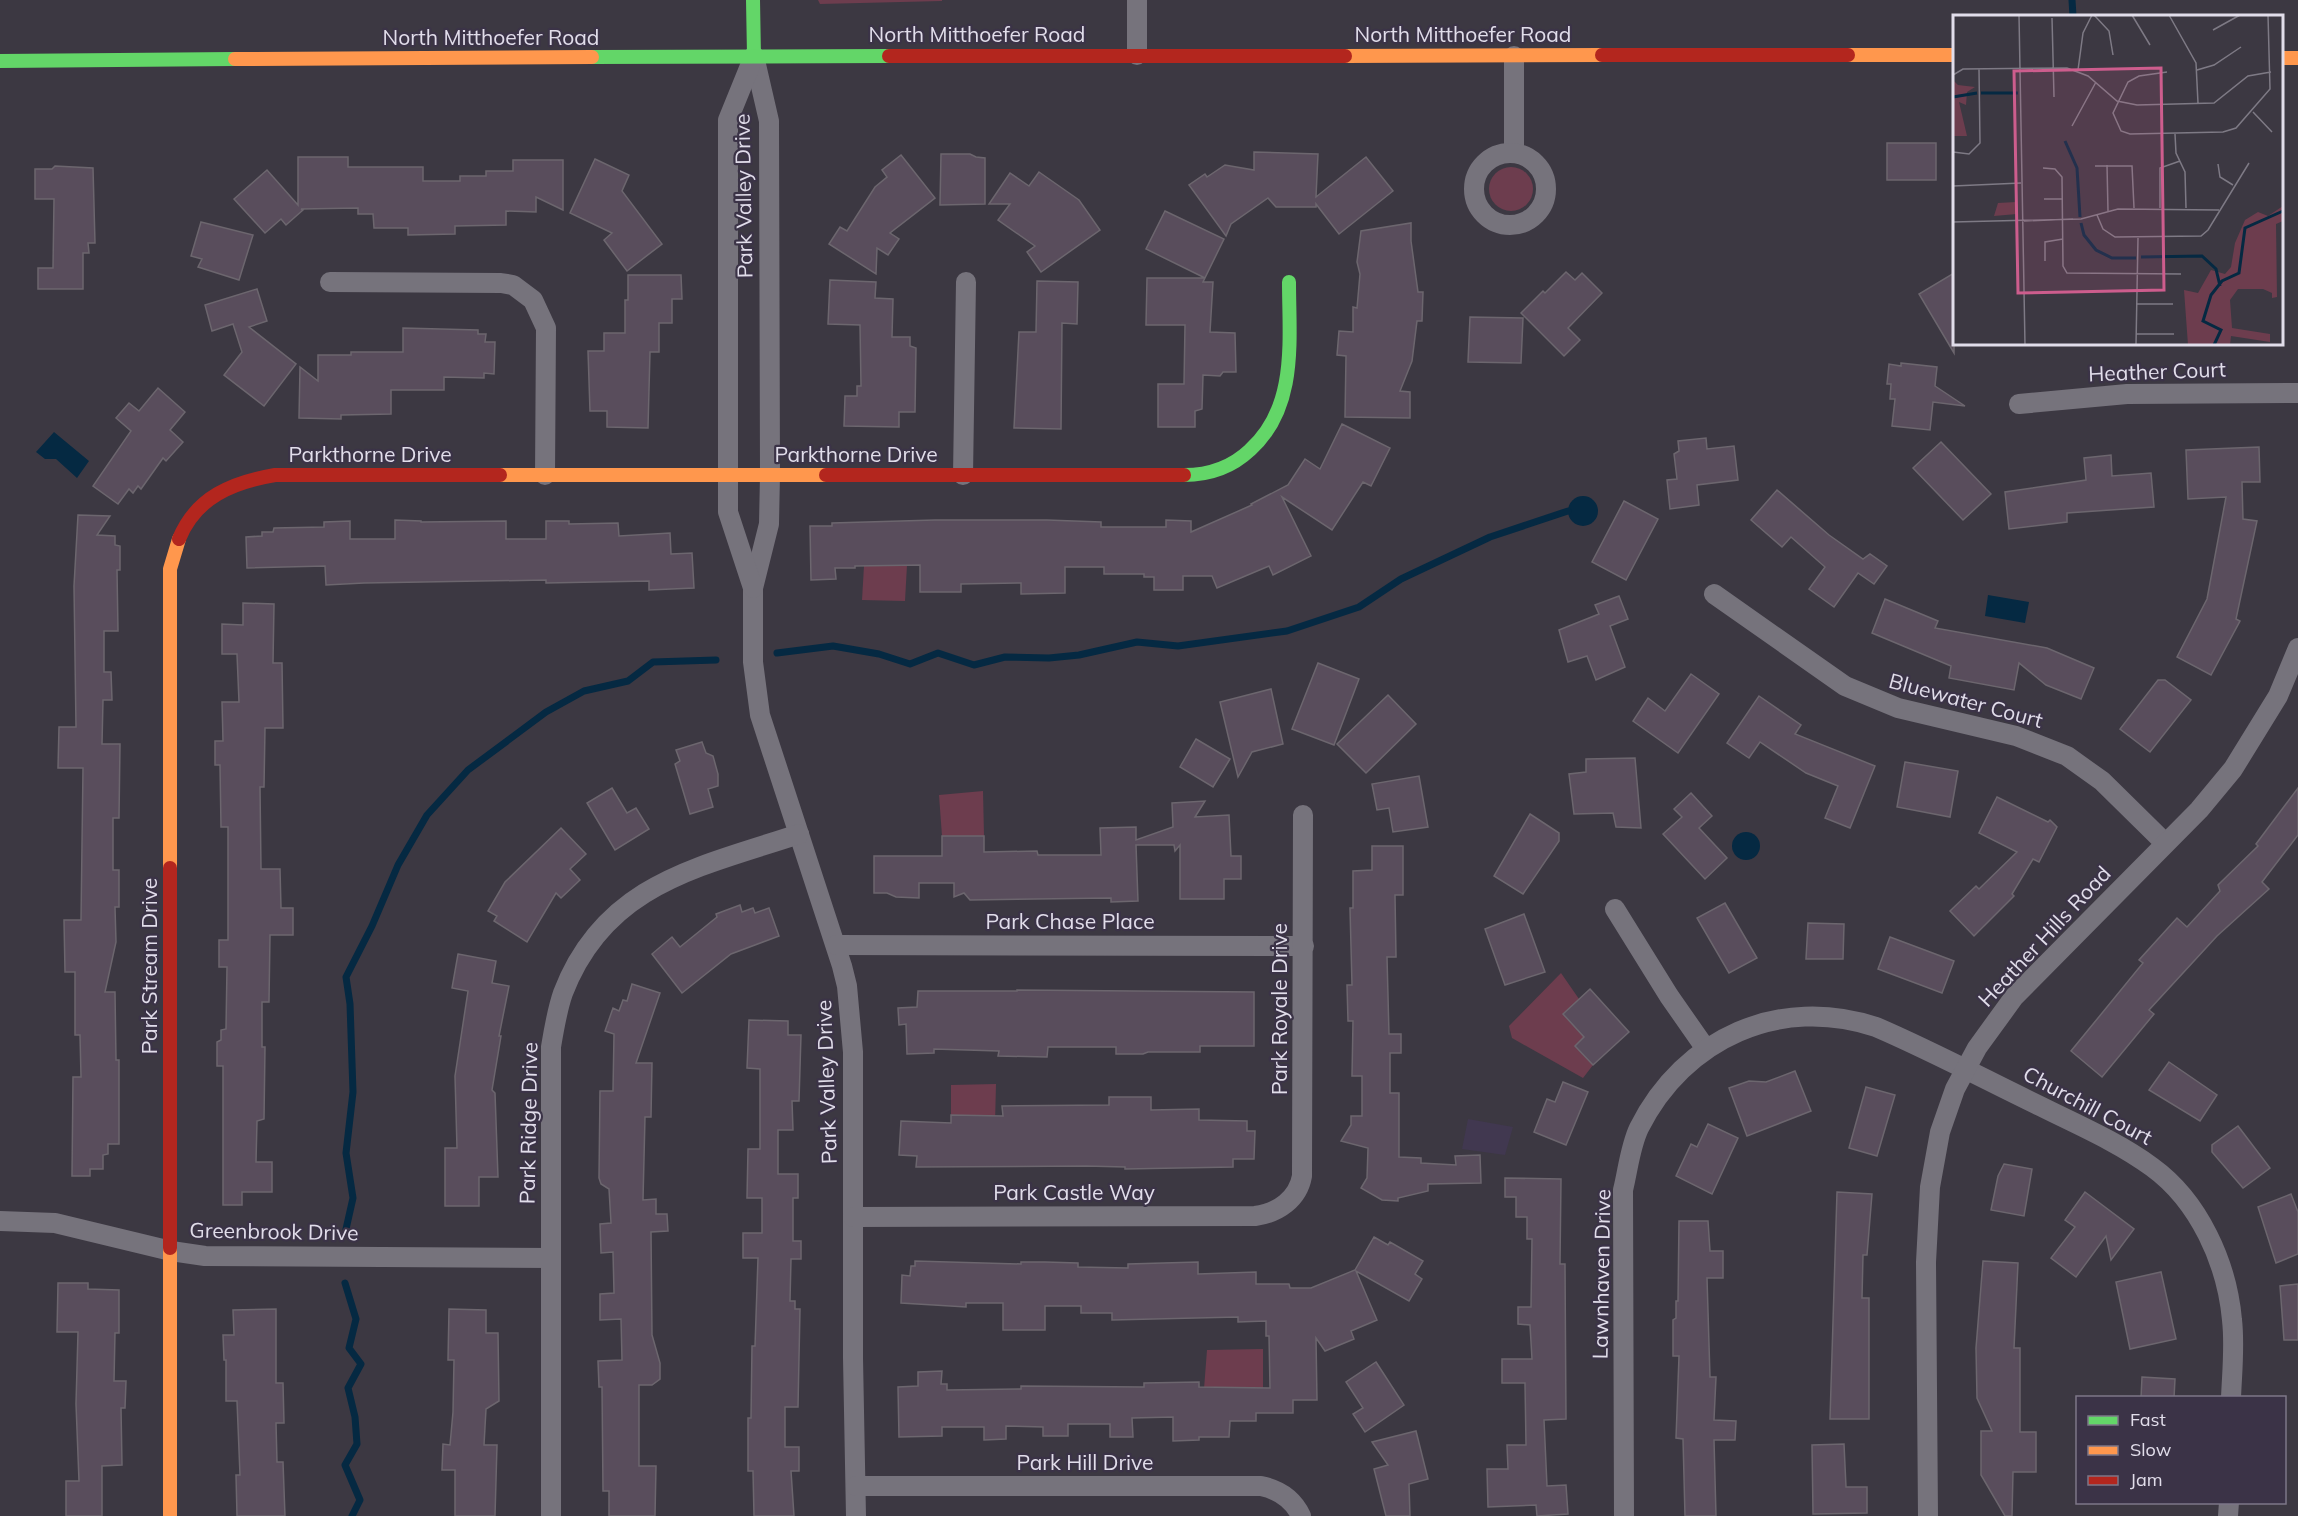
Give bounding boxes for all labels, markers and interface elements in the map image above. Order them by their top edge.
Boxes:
inset map [1953,15,2283,345]
street label: North Mitthoefer Road [869,21,1085,47]
street label: North Mitthoefer Road [1355,21,1571,47]
street label: North Mitthoefer Road [383,24,599,50]
street label: Park Valley Drive [729,114,757,278]
street label: Heather Court [2088,356,2226,386]
street label: Parkthorne Drive [288,441,452,467]
street label: Parkthorne Drive [774,441,938,467]
street label: Bluewater Court [1886,667,2046,733]
street label: Heather Hills Road [1972,860,2116,1012]
street label: Park Stream Drive [136,878,162,1054]
street label: Park Chase Place [985,908,1155,934]
street label: Park Royale Drive [1266,923,1292,1095]
street label: Park Valley Drive [810,999,842,1165]
street label: Park Ridge Drive [514,1042,542,1204]
street label: Churchill Court [2019,1060,2157,1150]
street label: Park Castle Way [993,1179,1155,1205]
street label: Lawnhaven Drive [1587,1189,1615,1359]
street label: Greenbrook Drive [189,1217,359,1245]
legend [2076,1396,2286,1504]
text: Fast [2130,1408,2166,1431]
text: Slow [2130,1438,2172,1461]
street label: Park Hill Drive [1017,1449,1153,1475]
text: Jam [2130,1468,2163,1491]

